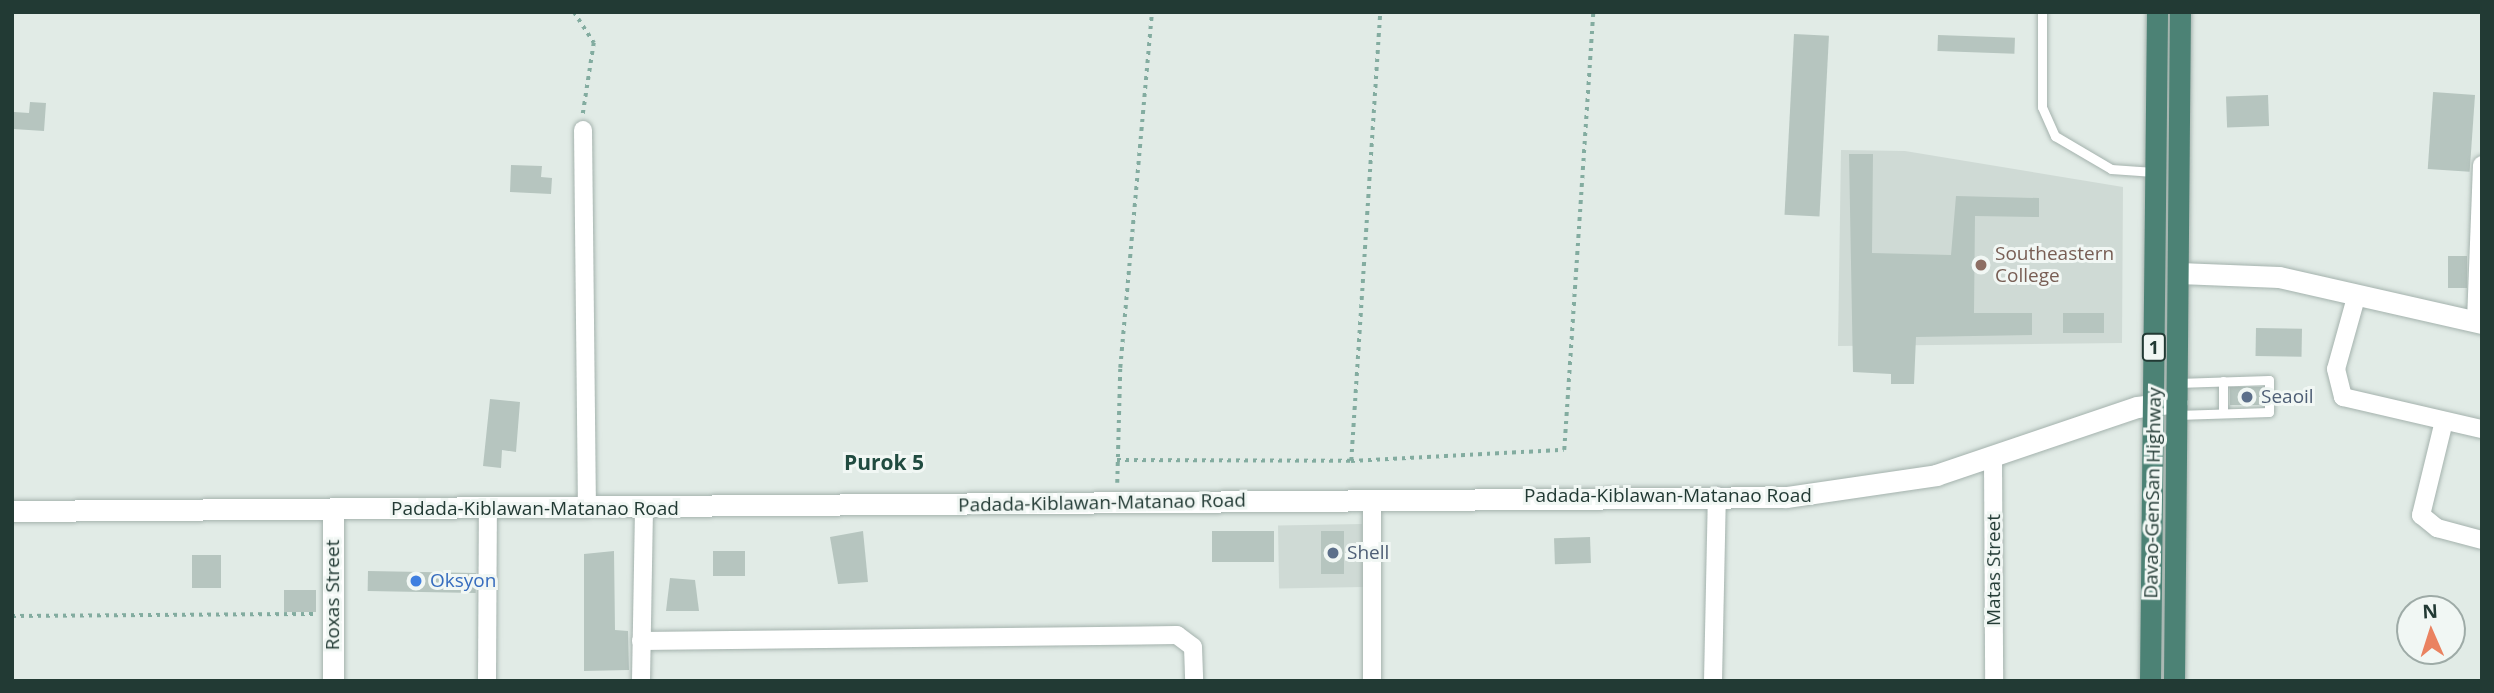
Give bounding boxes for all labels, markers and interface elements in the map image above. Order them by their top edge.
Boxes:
place label: Southeastern College [1995,243,2114,287]
marker: Southeastern College [1973,257,1989,273]
road number: 1 [2142,332,2166,362]
place label: Seaoil [2261,386,2314,408]
street label: Davao-GenSan Highway [2140,387,2166,599]
marker: Seaoil [2239,389,2255,405]
district label: Purok 5 [844,449,924,475]
street label: Padada-Kiblawan-Matanao Road [1524,485,1812,507]
street label: Padada-Kiblawan-Matanao Road [958,489,1246,517]
street label: Padada-Kiblawan-Matanao Road [391,498,679,520]
street label: Matas Street [1983,514,2005,626]
street label: Roxas Street [322,540,344,650]
place label: Shell [1347,542,1389,564]
marker: Shell [1325,545,1341,561]
place label: Oksyon [430,570,496,592]
marker: Oksyon [408,573,424,589]
north arrow [2396,595,2466,665]
text: N [2422,598,2438,624]

